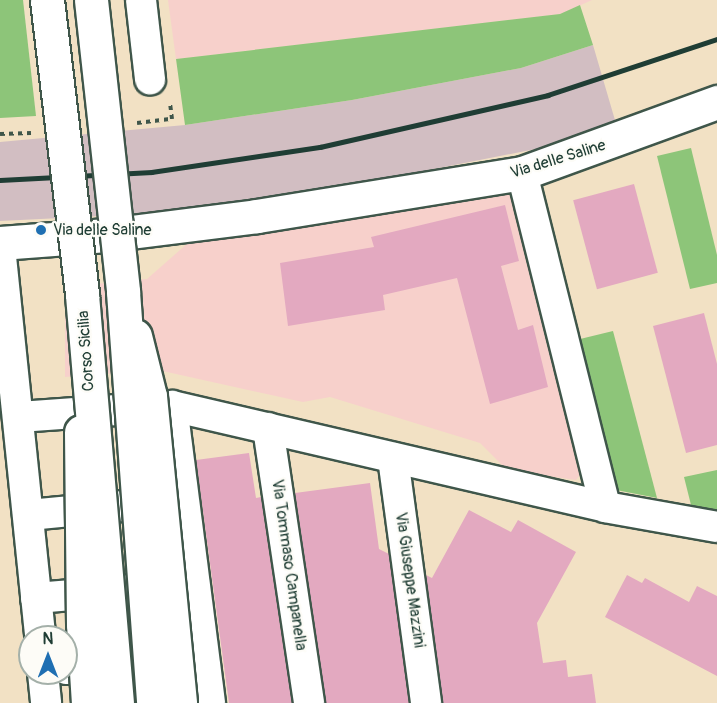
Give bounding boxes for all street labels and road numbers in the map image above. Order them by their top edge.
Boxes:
street label: Via delle Saline [508,135,608,183]
street label: Corso Sicilia [74,310,98,392]
street label: Via Tommaso Campanella [267,478,311,652]
street label: Via Giuseppe Mazzini [391,511,429,649]

